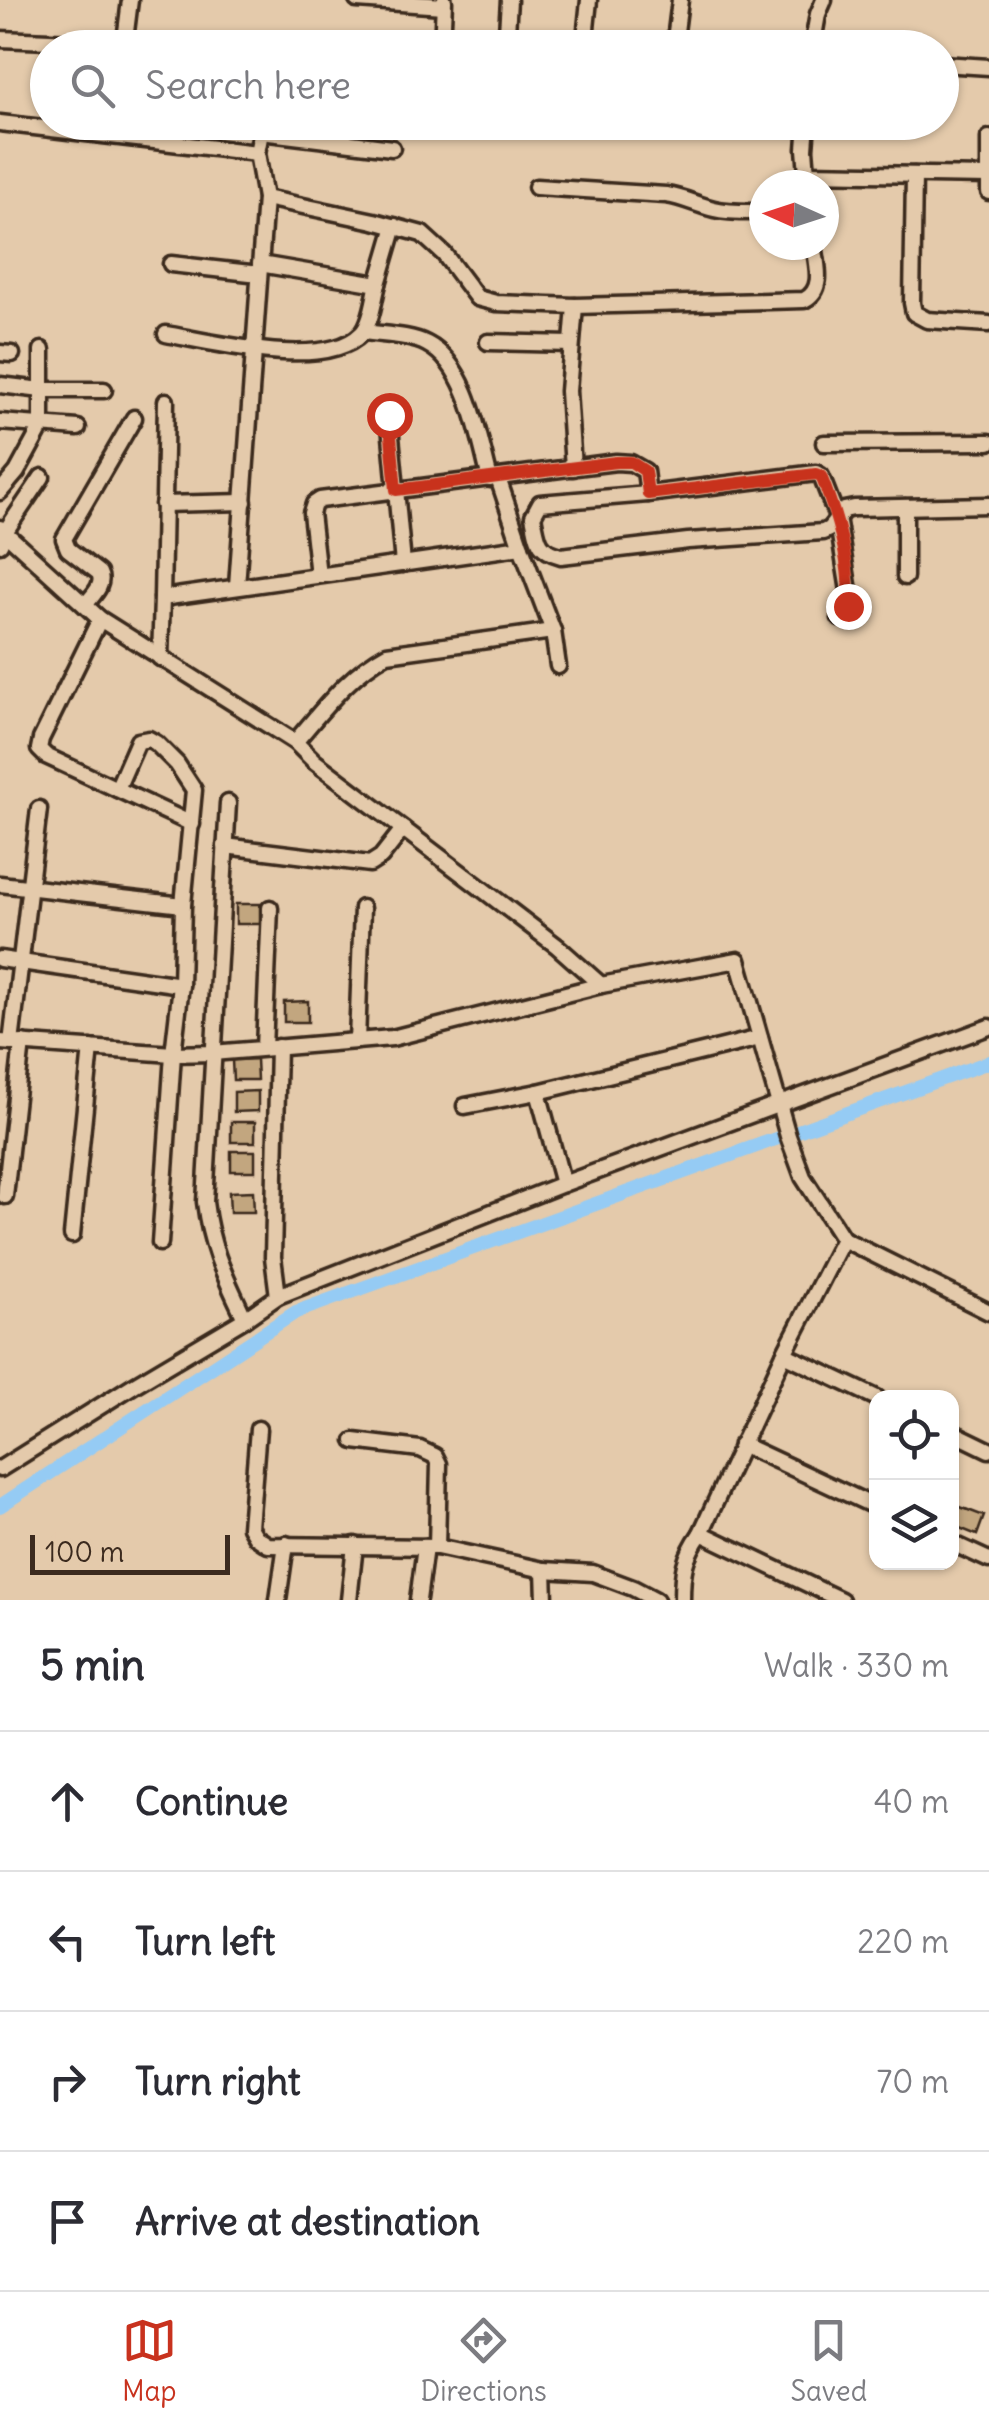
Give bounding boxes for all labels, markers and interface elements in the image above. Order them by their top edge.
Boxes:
search box [30,30,959,140]
icon: search [65,58,120,113]
text: Search here [145,62,351,109]
north arrow [749,170,839,260]
route start [367,393,413,439]
route end [826,584,872,630]
map controls [869,1390,959,1570]
button: locate [869,1390,959,1480]
button: layers [869,1480,959,1570]
scale bar [30,1530,230,1574]
text: 100 m [45,1534,124,1570]
text: 5 min [40,1639,145,1691]
text: Walk · 330 m [764,1645,949,1686]
icon: ahead [40,1774,95,1829]
text: Continue [135,1778,288,1825]
text: 40 m [874,1781,949,1822]
icon: left [40,1914,95,1969]
text: Turn left [135,1918,275,1965]
text: 220 m [857,1921,949,1962]
icon: right [40,2054,95,2109]
text: Turn right [135,2058,301,2105]
text: 70 m [877,2061,949,2102]
icon: arrive [40,2194,95,2249]
text: Arrive at destination [135,2198,480,2245]
tab: Map [122,2313,177,2409]
tab: Directions [420,2313,547,2409]
tab: Saved [790,2313,867,2409]

